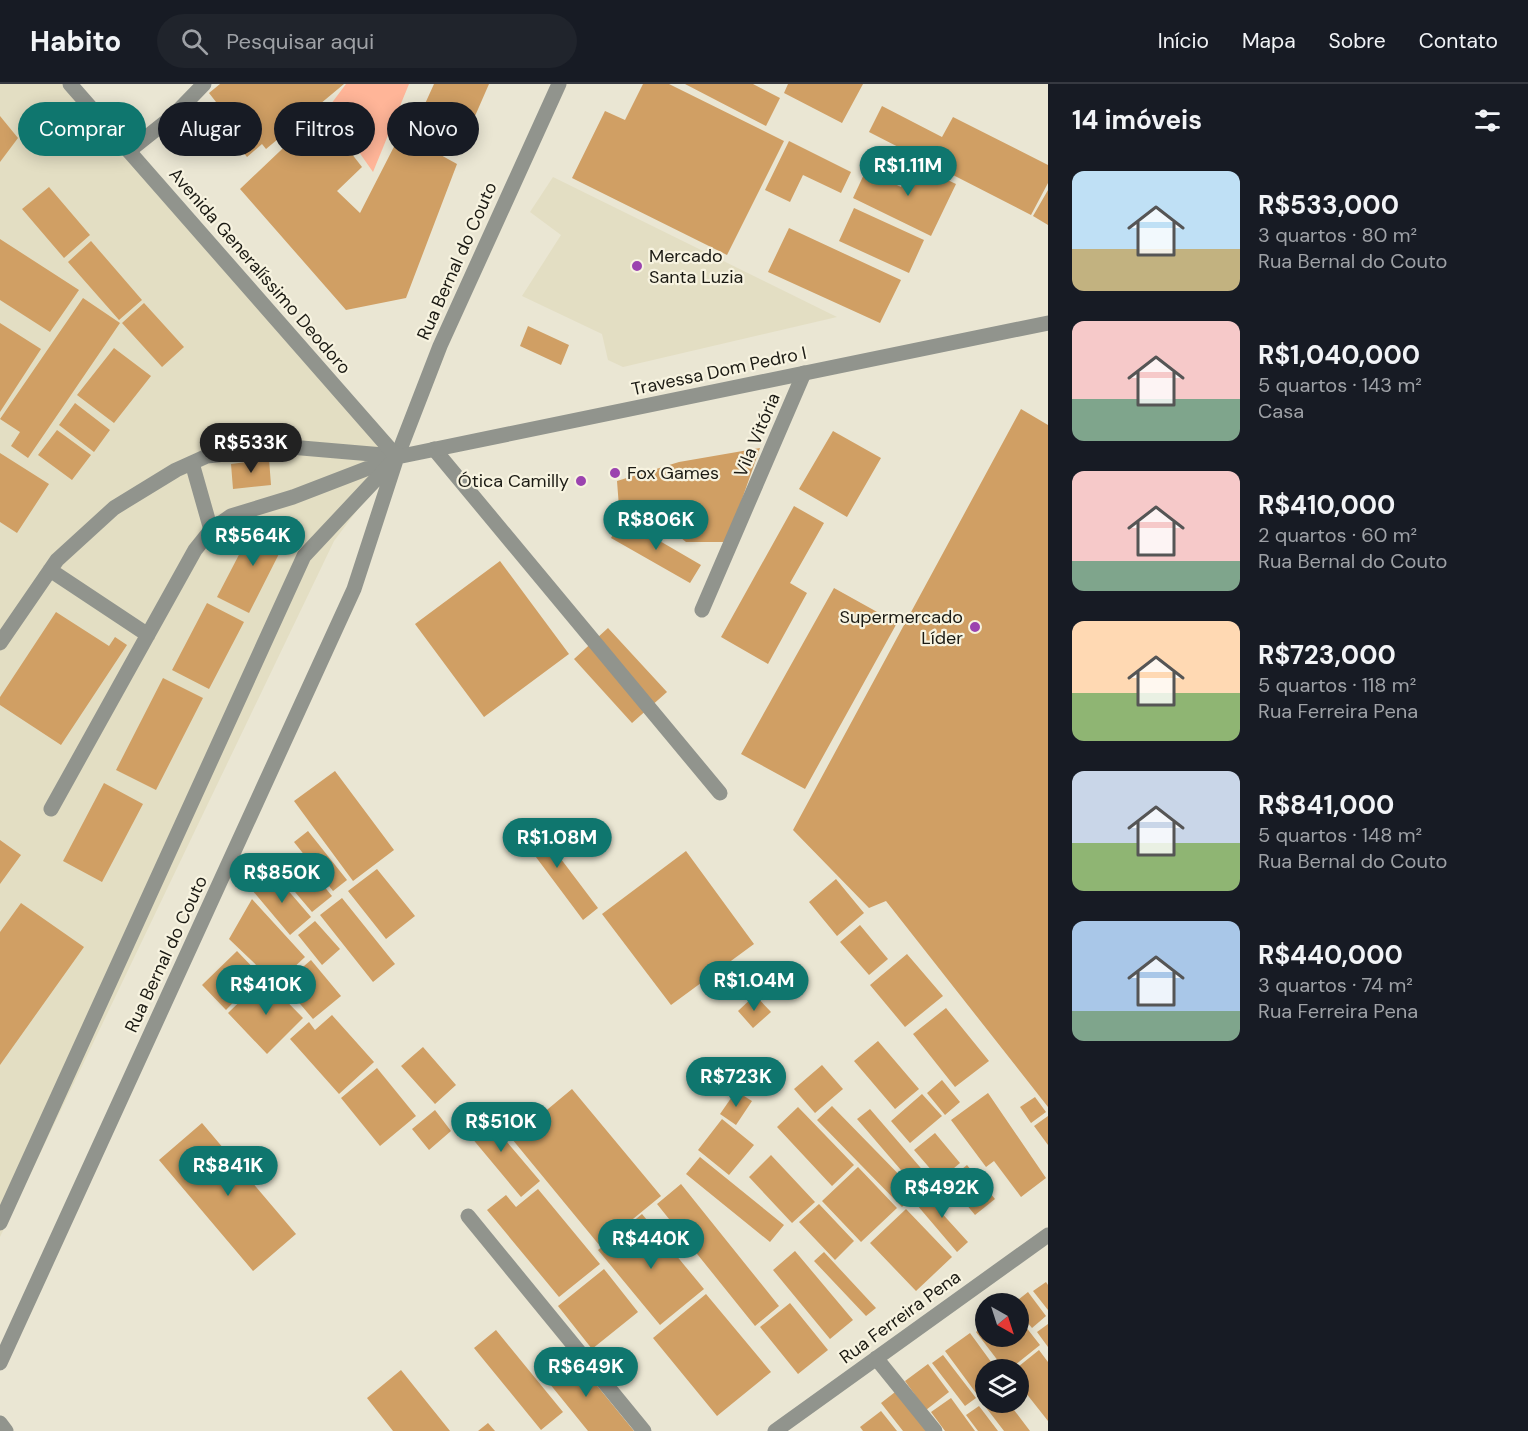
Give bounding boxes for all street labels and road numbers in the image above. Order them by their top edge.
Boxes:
street label: Avenida Generalíssimo Deodoro [164,163,356,379]
street label: Rua Bernal do Couto [411,178,503,344]
street label: Travessa Dom Pedro I [629,341,809,401]
street label: Vila Vitória [728,389,786,481]
street label: Rua Bernal do Couto [119,872,213,1036]
street label: Rua Ferreira Pena [835,1265,965,1369]

